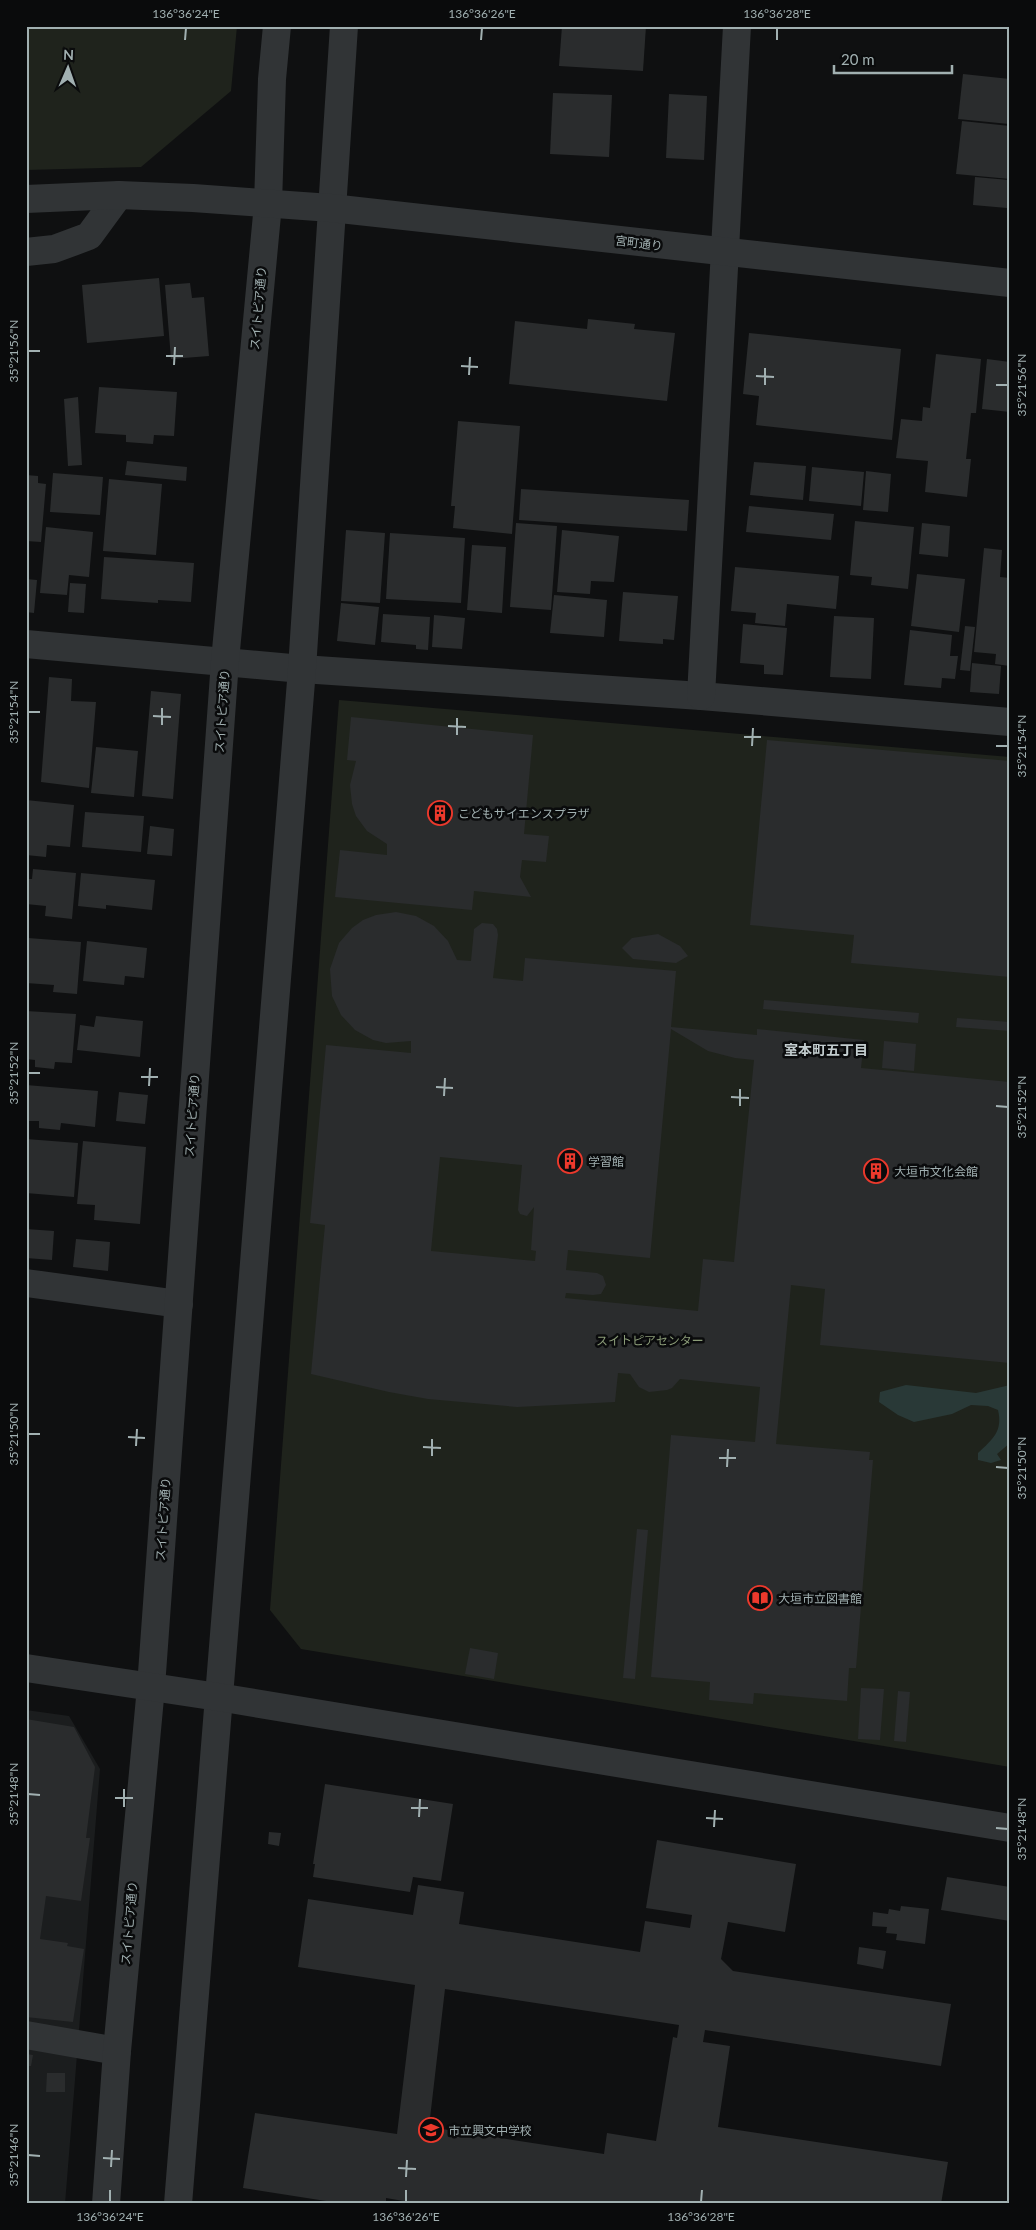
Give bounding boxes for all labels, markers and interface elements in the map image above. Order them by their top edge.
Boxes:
text: 136°36'24"E [152,6,220,21]
text: 136°36'26"E [448,6,516,21]
text: 136°36'28"E [743,6,811,21]
north arrow [42,42,92,92]
scale bar [834,42,951,74]
text: N [63,46,74,63]
text: 20 m [841,50,875,68]
street label: 宮町通り [614,233,664,253]
street label: スイトピア通り [247,265,269,351]
text: 35°21'56"N [6,320,21,382]
text: 35°21'56"N [1014,354,1029,416]
street label: スイトピア通り [212,669,232,753]
text: 35°21'54"N [6,681,21,743]
text: 35°21'54"N [1014,715,1029,777]
building icon: こどもサイエンスプラザ [427,800,453,826]
place label: こどもサイエンスプラザ [458,806,590,821]
district label: 室本町五丁目 [784,1041,868,1058]
text: 35°21'52"N [6,1042,21,1104]
street label: スイトピア通り [182,1073,202,1157]
text: 35°21'52"N [1014,1076,1029,1138]
building icon: 学習館 [557,1148,583,1174]
place label: 学習館 [588,1154,624,1169]
building icon: 大垣市文化会館 [863,1158,889,1184]
place label: 大垣市文化会館 [894,1164,978,1179]
park label: スイトピアセンター [596,1333,704,1348]
text: 35°21'50"N [6,1403,21,1465]
text: 35°21'50"N [1014,1437,1029,1499]
street label: スイトピア通り [153,1477,173,1561]
library icon: 大垣市立図書館 [747,1585,773,1611]
place label: 大垣市立図書館 [778,1591,862,1606]
text: 35°21'48"N [6,1763,21,1825]
text: 35°21'48"N [1014,1798,1029,1860]
street label: スイトピア通り [118,1880,140,1966]
school or university icon: 市立興文中学校 [418,2117,444,2143]
place label: 市立興文中学校 [448,2123,532,2138]
text: 35°21'46"N [6,2124,21,2186]
text: 136°36'24"E [76,2209,144,2224]
text: 136°36'26"E [372,2209,440,2224]
text: 136°36'28"E [667,2209,735,2224]

